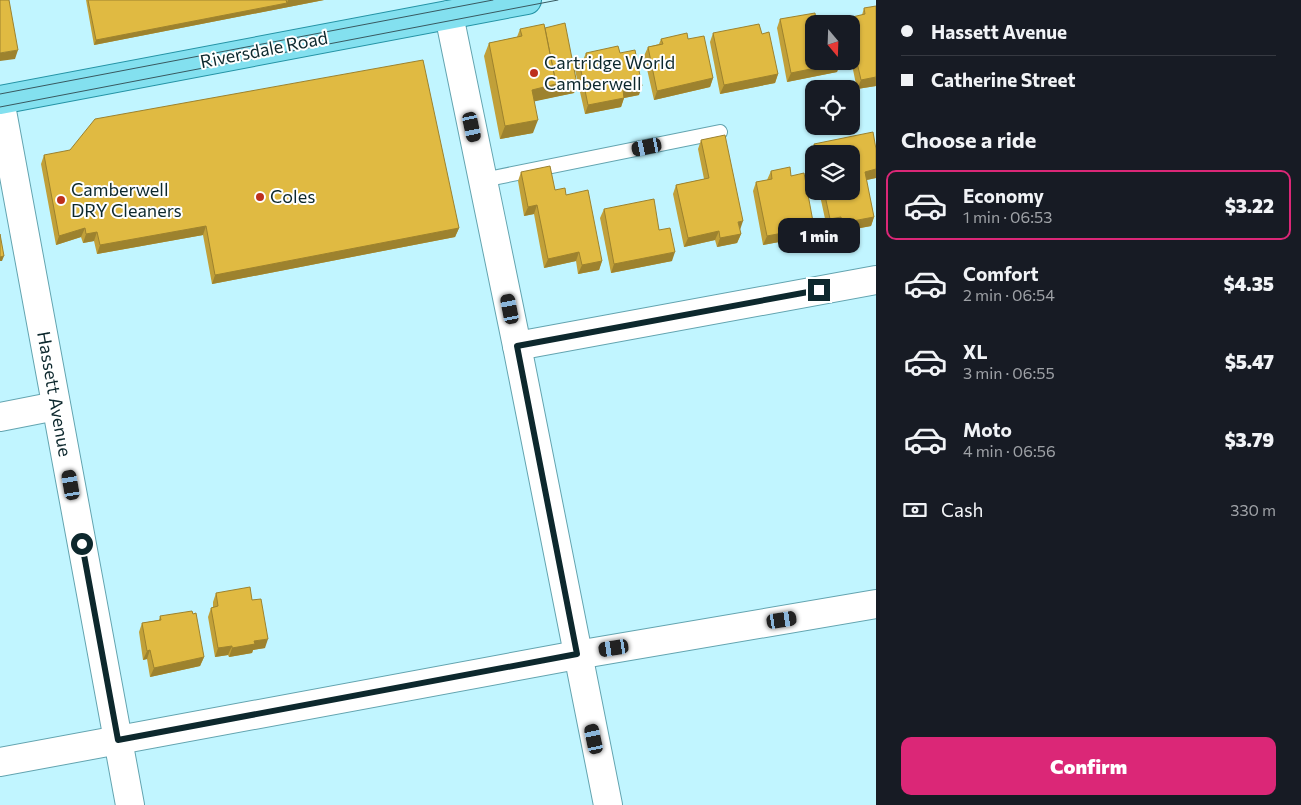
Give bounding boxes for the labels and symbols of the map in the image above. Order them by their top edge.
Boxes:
north arrow [805,15,860,70]
street label: Riversdale Road [198,26,329,72]
place label: Cartridge World Camberwell [544,51,675,94]
marker: Cartridge World Camberwell [528,67,540,79]
car [461,111,482,143]
car [630,137,663,157]
place label: Camberwell DRY Cleaners [71,178,182,221]
place label: Coles [270,185,315,207]
marker: Coles [254,191,266,203]
marker: Camberwell DRY Cleaners [55,194,67,206]
callout: 1 min [778,218,860,252]
route end [808,279,830,301]
car [499,293,520,325]
street label: Hassett Avenue [33,329,77,458]
car [61,469,80,501]
route start [71,533,93,555]
car [766,610,797,630]
car [598,638,629,658]
car [583,723,604,755]

